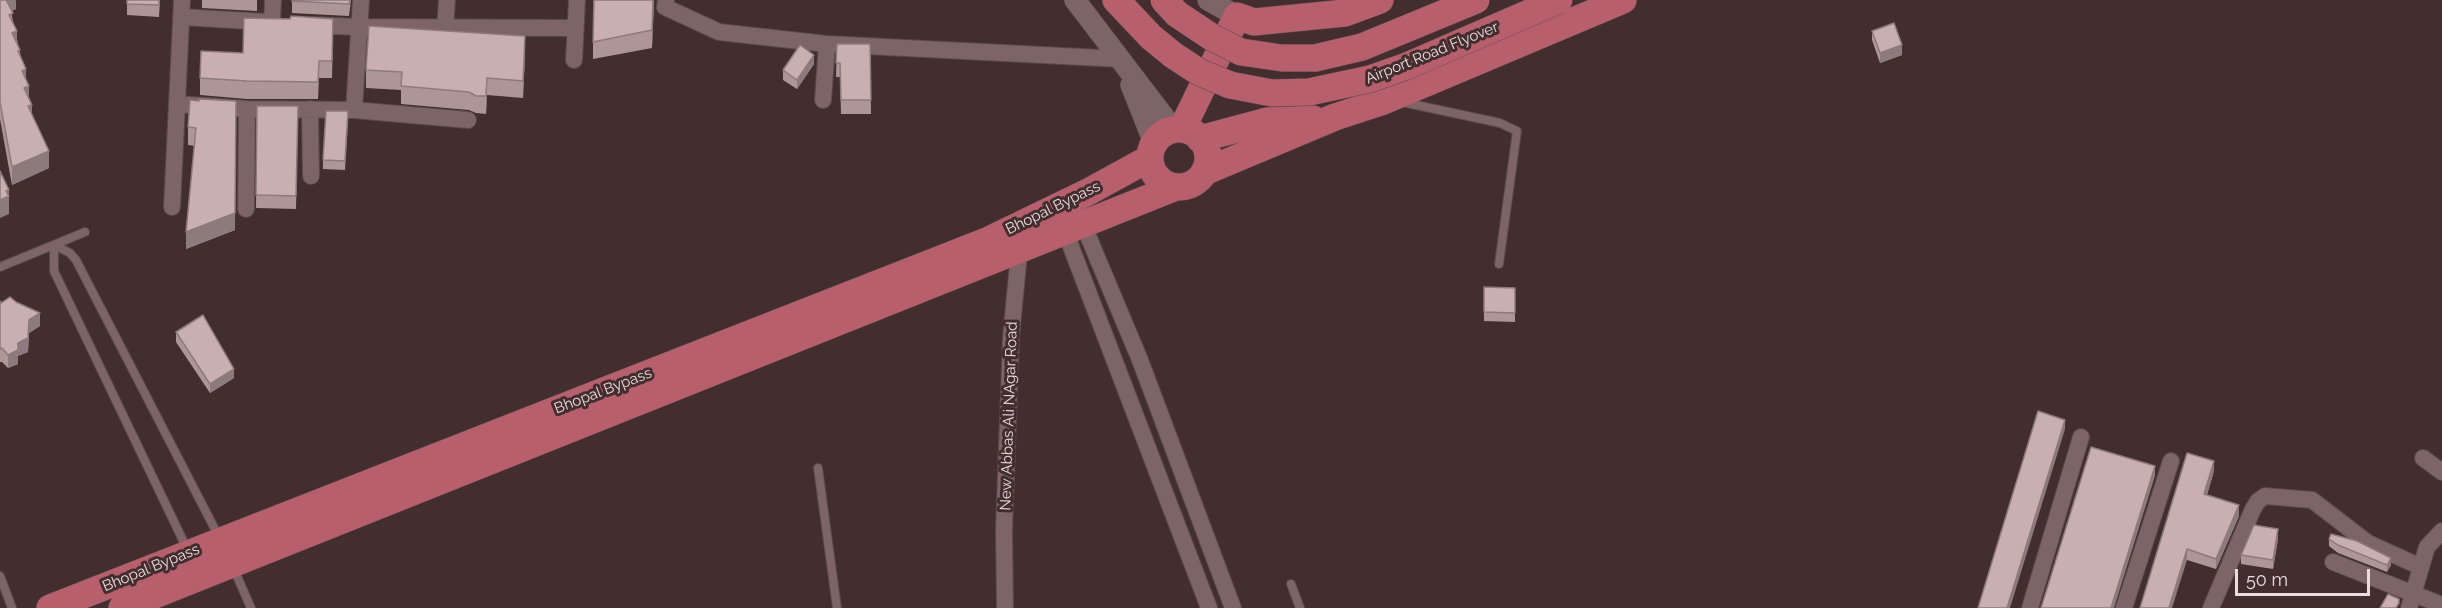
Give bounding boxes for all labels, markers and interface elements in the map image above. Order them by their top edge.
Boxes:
street label: Airport Road Flyover [1363,18,1501,88]
street label: Bhopal Bypass [1003,177,1103,239]
street label: New Abbas Ali NAgar Road [997,321,1021,511]
street label: Bhopal Bypass [552,364,654,418]
street label: Bhopal Bypass [100,540,202,596]
scale bar [2238,557,2373,595]
text: 50 m [2246,569,2288,590]

